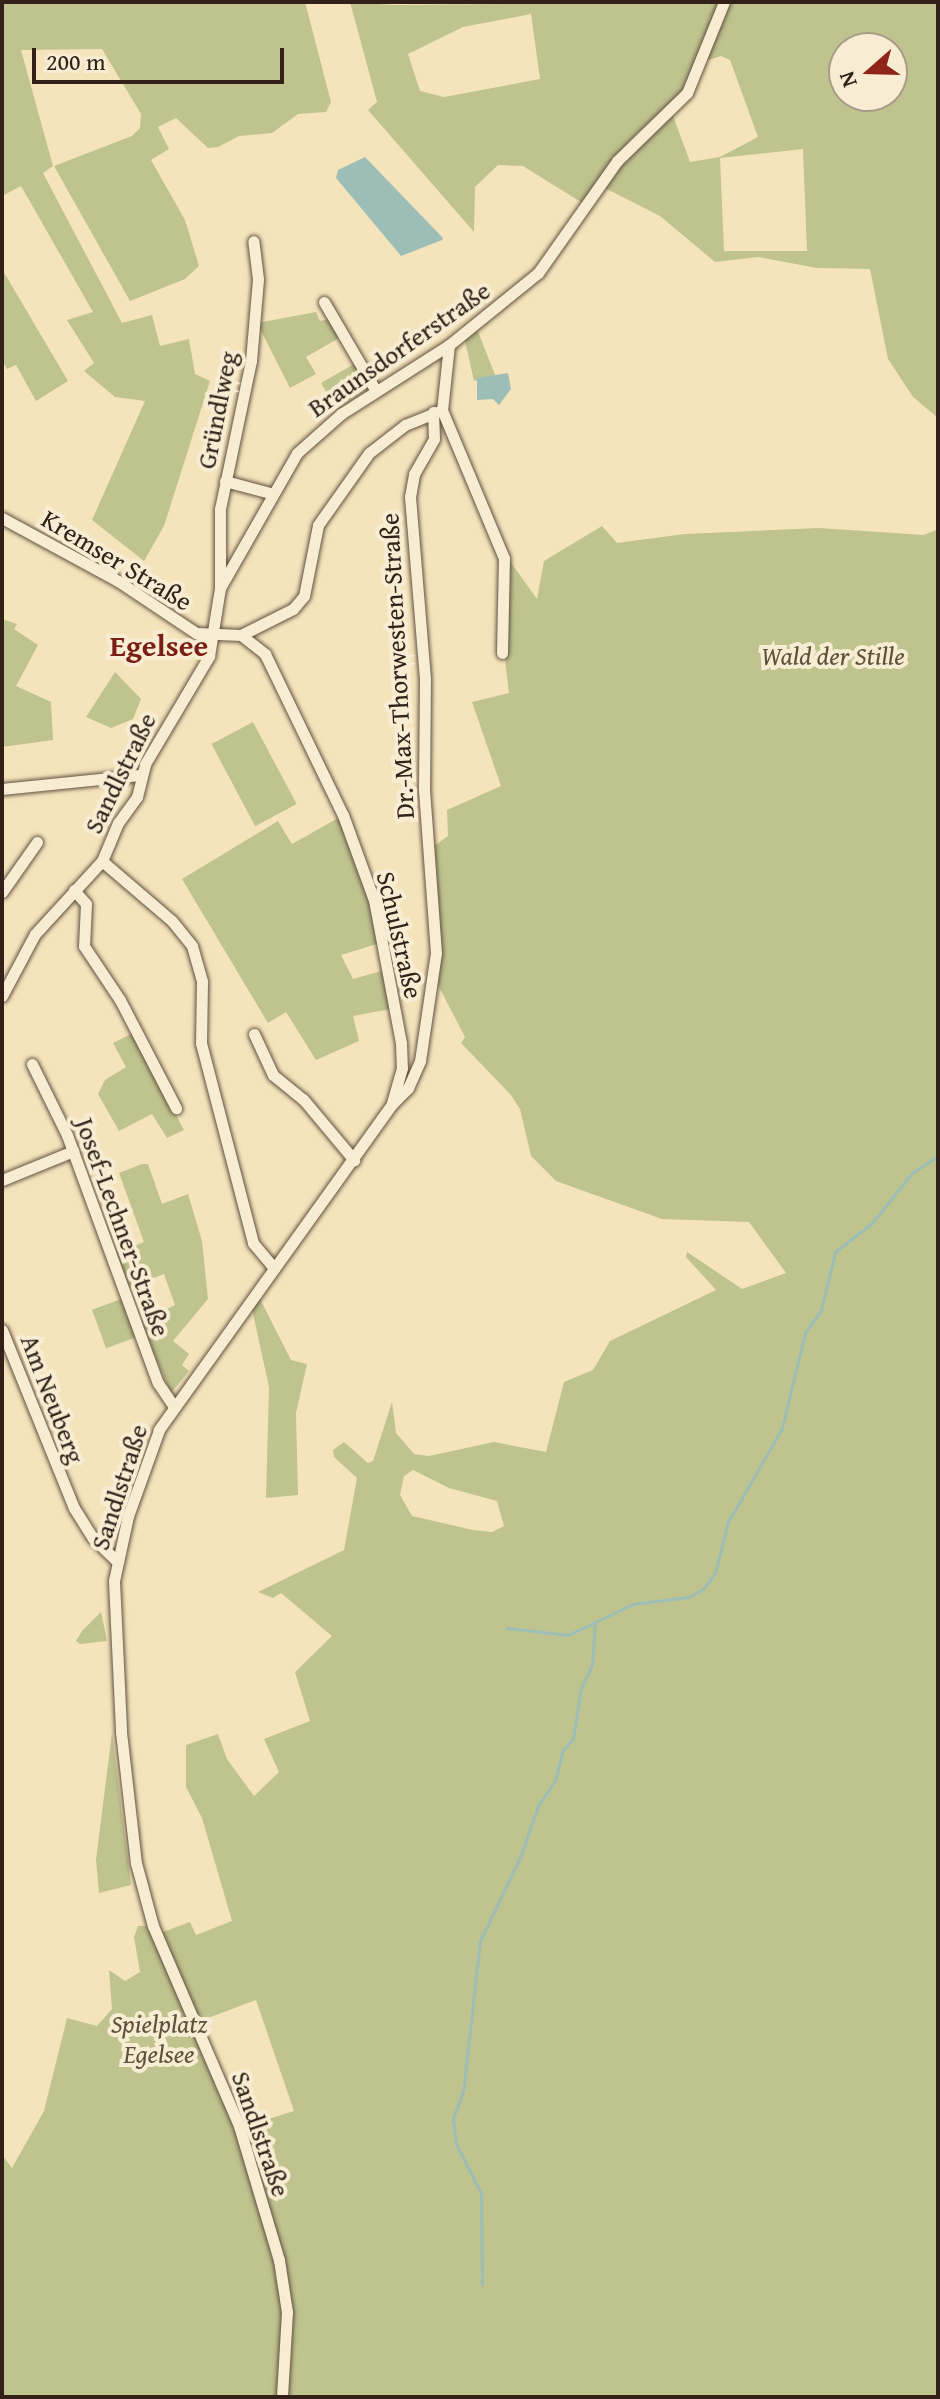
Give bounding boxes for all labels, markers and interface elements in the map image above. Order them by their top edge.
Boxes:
scale bar [36,32,288,82]
north arrow [828,32,908,112]
text: 200 m [46,44,106,79]
text: N [830,67,865,92]
street label: Braunsdorferstraße [302,274,496,424]
street label: Gründlweg [190,349,244,471]
street label: Kremser Straße [36,503,198,617]
street label: Dr.-Max-Thorwesten-Straße [373,512,421,820]
district label: Egelsee [110,627,208,663]
park label: Wald der Stille [761,640,905,672]
street label: Sandlstraße [77,708,163,838]
street label: Schulstraße [370,868,430,1002]
street label: Josef-Lechner-Straße [69,1113,177,1341]
street label: Am Neuberg [14,1330,92,1468]
street label: Sandlstraße [84,1420,154,1554]
park label: Spielplatz Egelsee [111,2008,207,2070]
street label: Sandlstraße [225,2067,297,2201]

